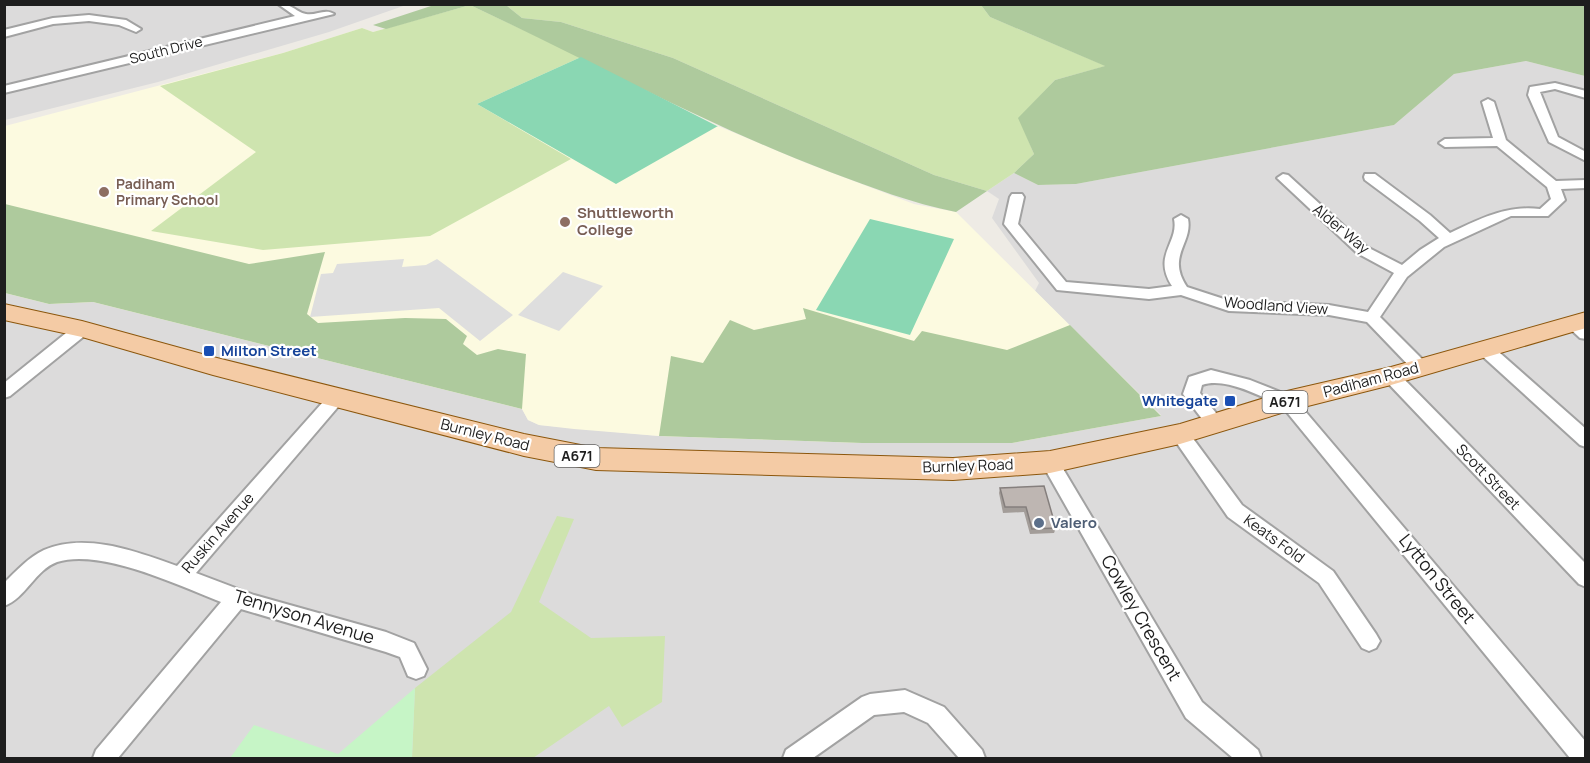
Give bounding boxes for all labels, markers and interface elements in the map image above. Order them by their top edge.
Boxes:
street label: South Drive [127,31,204,68]
place label: Padiham Primary School [116,174,218,209]
marker: Padiham Primary School [97,185,111,199]
street label: Alder Way [1308,199,1374,259]
place label: Shuttleworth College [577,202,674,240]
marker: Shuttleworth College [558,215,572,229]
street label: Woodland View [1223,291,1329,320]
place label: Milton Street [221,340,317,361]
marker: Milton Street [202,344,216,358]
street label: Padiham Road [1321,357,1421,402]
place label: Whitegate [1142,390,1218,411]
road number: A671 [1262,391,1308,413]
marker: Whitegate [1223,394,1237,408]
street label: Burnley Road [438,413,532,456]
street label: Scott Street [1452,439,1525,514]
road number: A671 [554,445,600,467]
street label: Burnley Road [922,453,1014,478]
street label: Ruskin Avenue [177,488,259,577]
street label: Keats Fold [1240,509,1309,568]
place label: Valero [1051,512,1097,533]
marker: Valero [1032,516,1046,530]
street label: Lytton Street [1394,528,1481,628]
street label: Cowley Crescent [1096,550,1188,685]
street label: Tennyson Avenue [231,583,378,649]

